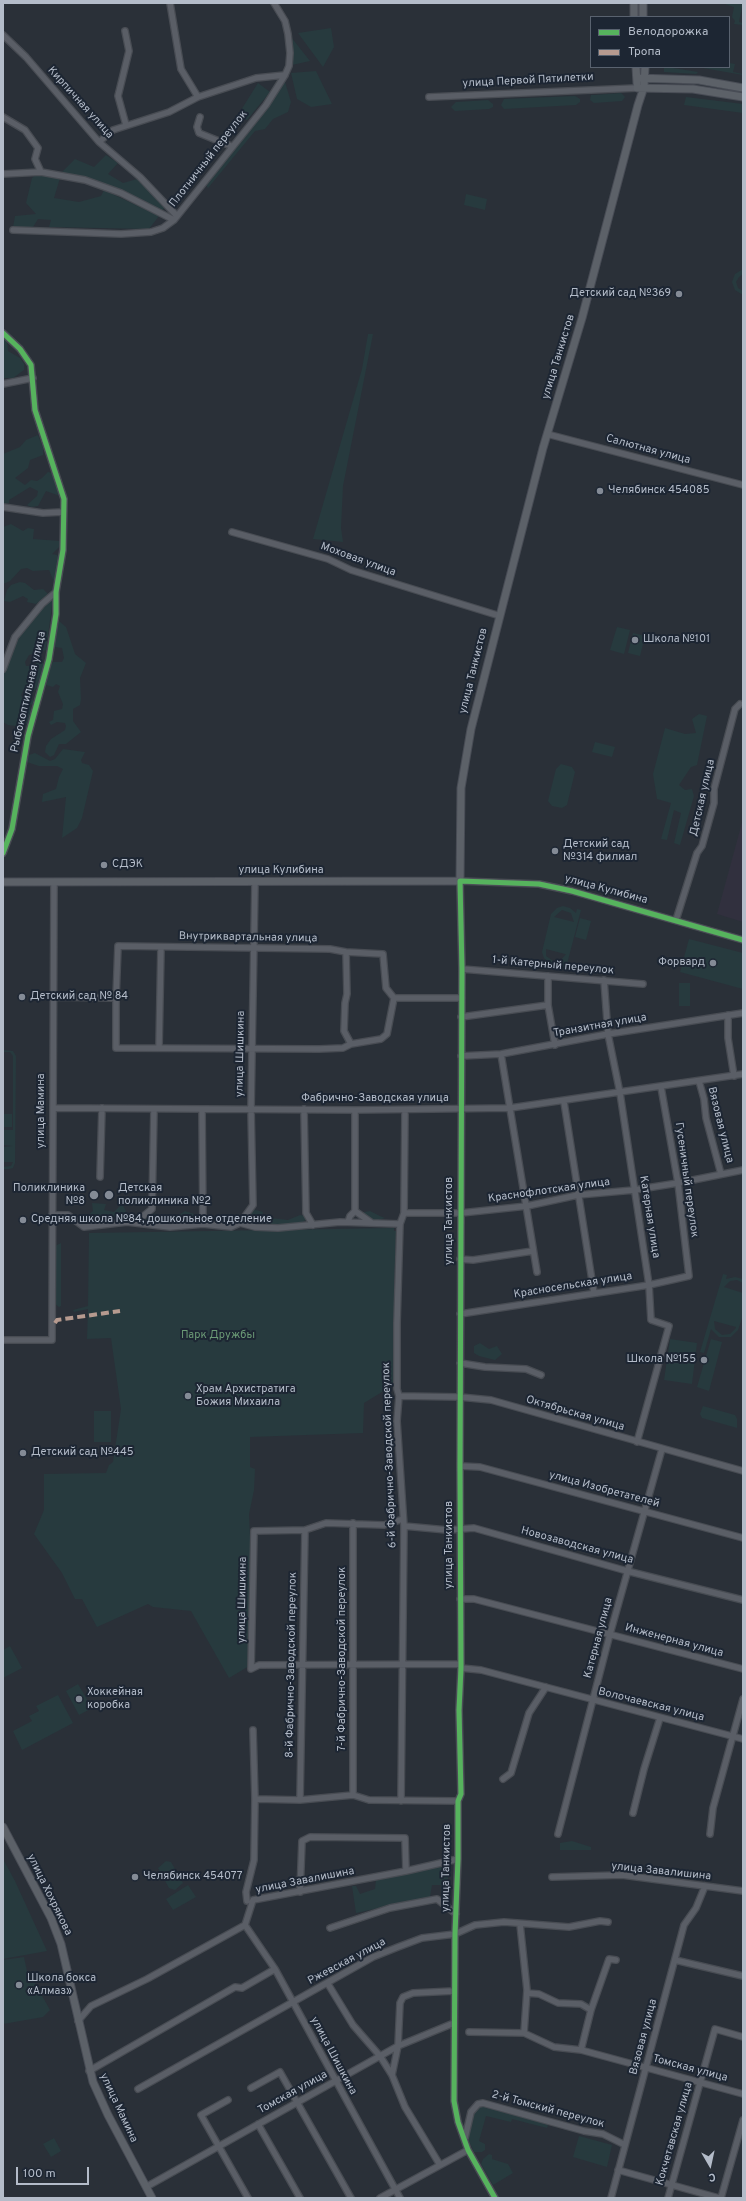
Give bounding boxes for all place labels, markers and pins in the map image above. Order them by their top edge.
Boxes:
place label: Детский сад №369 [570,287,671,301]
marker: Детский сад №369 [674,289,684,299]
place label: Челябинск 454085 [608,484,710,498]
marker: Челябинск 454085 [595,486,605,496]
place label: Школа №101 [643,633,710,647]
marker: Школа №101 [630,635,640,645]
place label: Детский сад №314 филиал [563,838,637,864]
marker: Детский сад №314 филиал [550,846,560,856]
place label: СДЭК [112,858,143,872]
marker: СДЭК [99,860,109,870]
place label: Форвард [658,956,705,970]
marker: Форвард [708,958,718,968]
place label: Детский сад № 84 [30,990,128,1004]
marker: Детский сад № 84 [17,992,27,1002]
place label: Поликлиника №8 [13,1182,85,1208]
place label: Детская поликлиника №2 [118,1182,211,1208]
marker: Поликлиника №8 [88,1189,100,1201]
marker: Детская поликлиника №2 [103,1189,115,1201]
place label: Средняя школа №84, дошкольное отделение [31,1213,272,1227]
marker: Средняя школа №84, дошкольное отделение [18,1215,28,1225]
place label: Школа №155 [626,1353,696,1367]
marker: Школа №155 [699,1355,709,1365]
place label: Храм Архистратига Божия Михаила [196,1383,295,1409]
marker: Храм Архистратига Божия Михаила [183,1391,193,1401]
place label: Детский сад №445 [31,1446,134,1460]
marker: Детский сад №445 [18,1448,28,1458]
place label: Хоккейная коробка [87,1686,143,1712]
marker: Хоккейная коробка [74,1694,84,1704]
place label: Челябинск 454077 [143,1870,243,1884]
marker: Челябинск 454077 [130,1872,140,1882]
place label: Школа бокса «Алмаз» [27,1972,96,1998]
marker: Школа бокса «Алмаз» [14,1980,24,1990]

